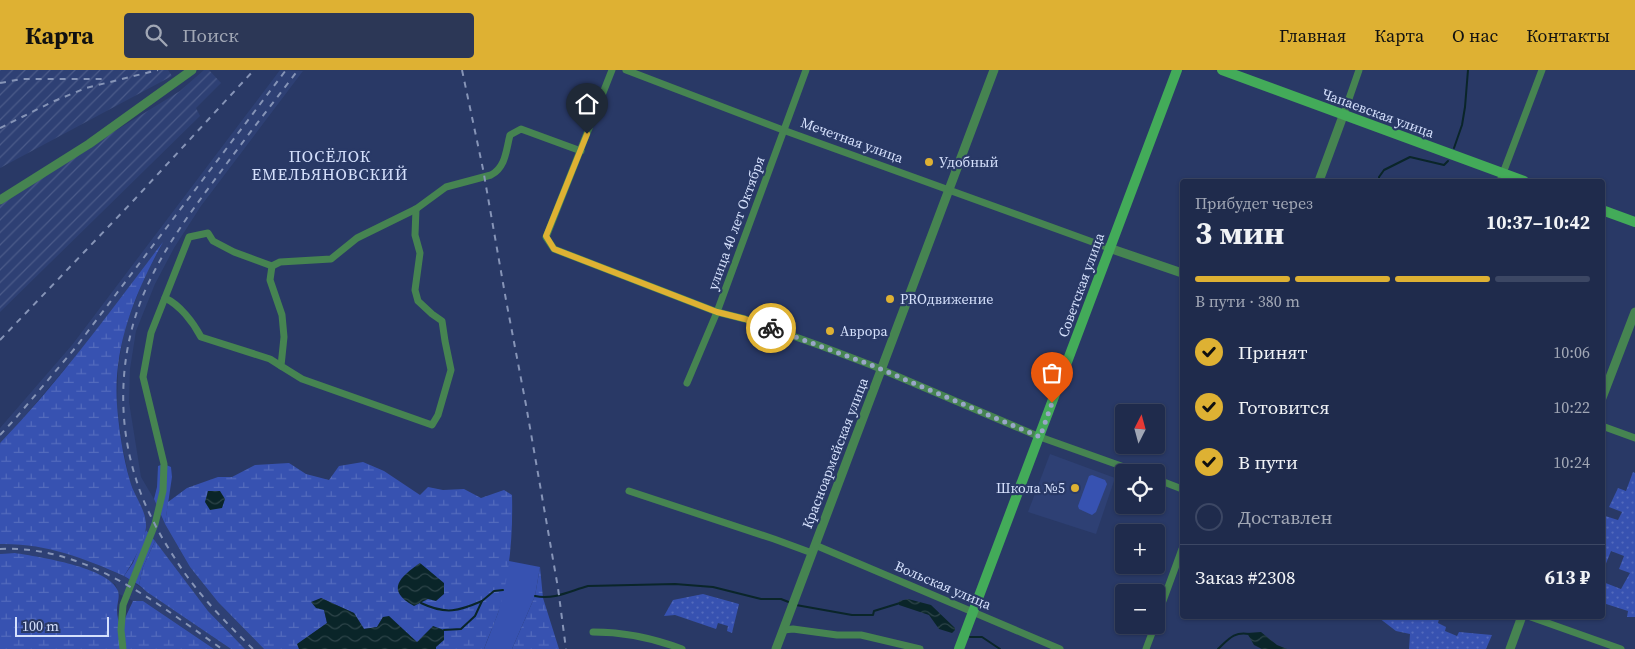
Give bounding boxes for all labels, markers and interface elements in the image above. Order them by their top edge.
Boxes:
search box [124,13,474,58]
text: Карта [25,19,94,52]
icon: search [142,21,170,49]
text: Поиск [182,22,239,48]
text: Главная [1279,23,1346,48]
text: Карта [1374,23,1424,48]
text: О нас [1452,23,1498,48]
text: Контакты [1526,23,1610,48]
pin [566,83,608,134]
street label: Чапаевская улица [1319,83,1438,143]
icon: home [573,90,601,118]
street label: Мечетная улица [798,112,907,168]
district label: ПОСЁЛОК ЕМЕЛЬЯНОВСКИЙ [252,145,408,185]
place label: Удобный [939,152,999,172]
street label: улица 40 лет Октября [703,153,769,293]
marker: Удобный [923,156,935,168]
text: Прибудет через [1195,192,1313,214]
text: 10:37–10:42 [1486,209,1590,235]
text: 3 мин [1195,211,1285,255]
street label: Советская улица [1053,229,1109,340]
place label: PROдвижение [900,289,993,309]
text: В пути · 380 m [1195,290,1300,312]
marker: PROдвижение [884,293,896,305]
courier [746,303,796,353]
icon: bike [757,314,785,342]
place label: Аврора [840,321,888,341]
marker: Аврора [824,325,836,337]
icon: check [1195,338,1223,366]
text: Принят [1238,339,1307,365]
text: 10:06 [1553,341,1590,363]
pin [1031,352,1073,403]
icon: bag [1038,359,1066,387]
street label: Красноармейская улица [797,374,873,531]
icon: check [1195,393,1223,421]
text: Готовится [1238,394,1330,420]
text: 10:22 [1553,396,1590,418]
north arrow [1115,404,1165,454]
map controls [1115,404,1165,634]
icon: check [1195,448,1223,476]
text: В пути [1238,449,1298,475]
text: 10:24 [1553,451,1590,473]
button: locate [1115,464,1165,514]
place label: Школа №5 [996,478,1065,498]
marker: Школа №5 [1069,482,1081,494]
text: Доставлен [1238,504,1333,530]
button: + [1115,524,1165,574]
street label: Вольская улица [892,556,995,615]
text: Заказ #2308 [1195,564,1296,590]
text: 613 ₽ [1545,564,1590,590]
button: − [1115,584,1165,634]
scale bar [15,614,109,637]
text: 100 m [22,616,59,636]

